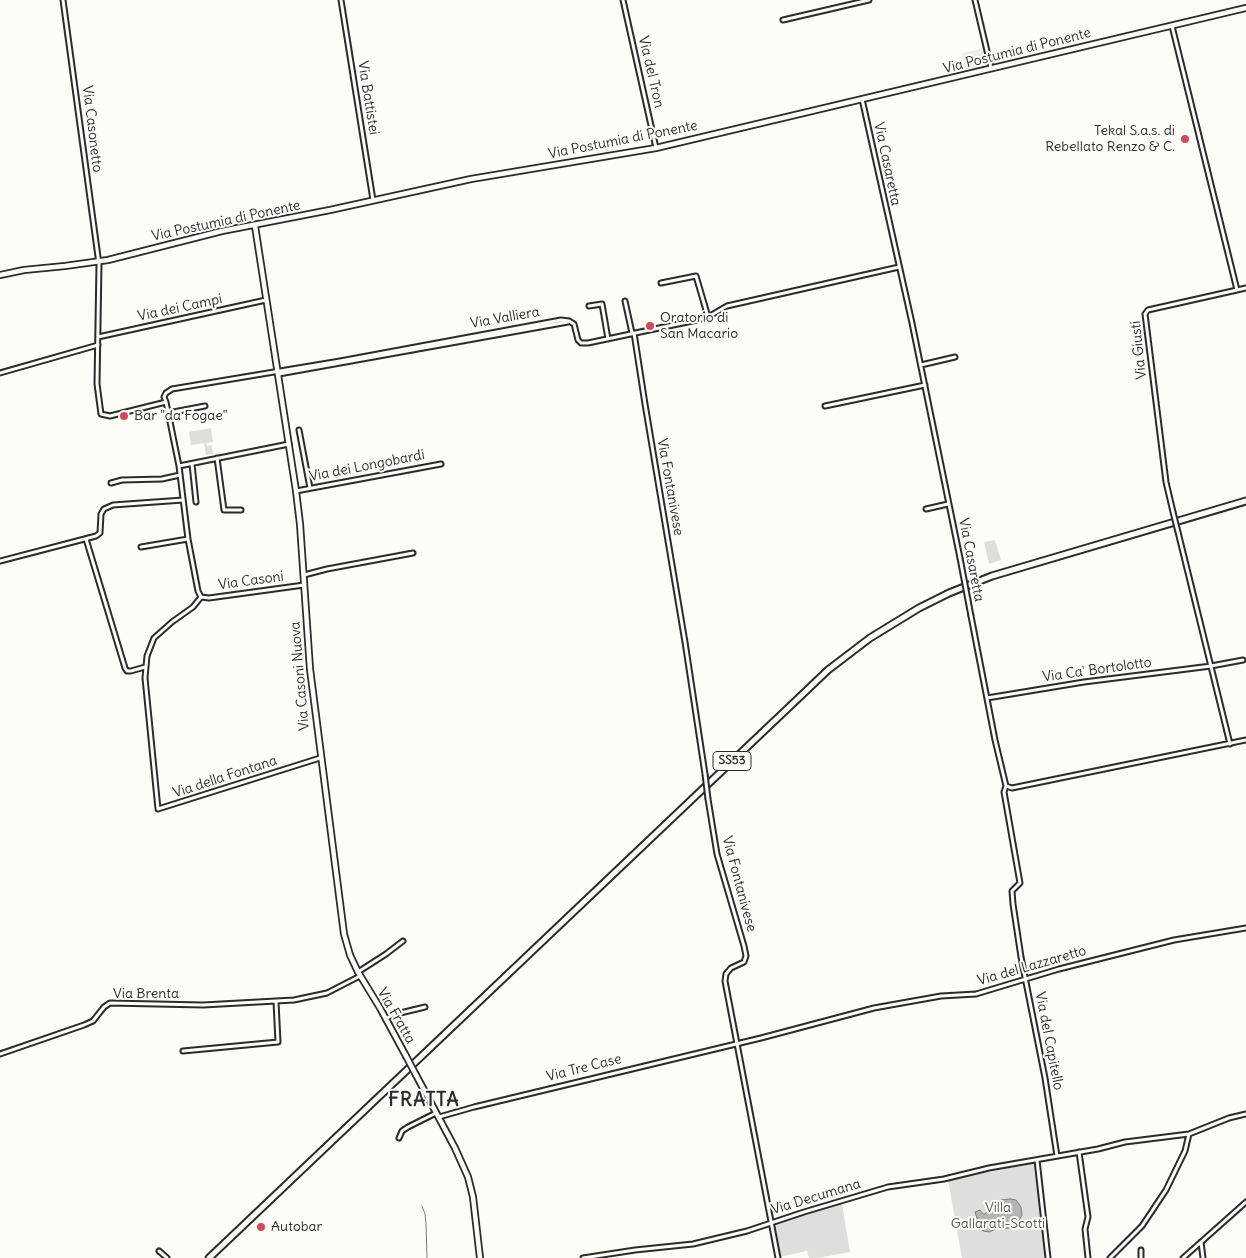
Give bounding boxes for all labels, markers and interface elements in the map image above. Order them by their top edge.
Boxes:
street label: Via Postumia di Ponente [941,25,1093,77]
street label: Via del Tron [635,34,667,110]
street label: Via Battistei [354,60,382,136]
street label: Via Casonetto [78,85,106,173]
street label: Via Postumia di Ponente [547,117,699,163]
street label: Via Casaretta [870,121,904,207]
place label: Tekal S.a.s. di Rebellato Renzo & C. [1045,123,1175,156]
marker: Tekal S.a.s. di Rebellato Renzo & C. [1179,133,1191,145]
street label: Via Postumia di Ponente [150,197,302,245]
street label: Via dei Campi [136,291,224,325]
street label: Via Valliera [469,304,541,332]
place label: Oratorio di San Macario [660,310,738,342]
marker: Oratorio di San Macario [644,320,656,332]
street label: Via Giusti [1128,320,1150,380]
place label: Bar "da Fogae" [134,408,228,424]
marker: Bar "da Fogae" [118,410,130,422]
street label: Via Fontanivese [653,437,687,537]
street label: Via dei Longobardi [308,447,426,485]
street label: Via Casaretta [955,517,987,603]
street label: Via Casoni [217,568,285,594]
street label: Via Casoni Nuova [287,621,313,731]
street label: Via Ca' Bortolotto [1041,654,1153,686]
road number: SS53 [713,751,751,770]
street label: Via della Fontana [171,752,279,802]
street label: Via Fontanivese [718,834,760,934]
street label: Via del Lazzaretto [976,942,1088,990]
street label: Via Fratta [373,985,419,1047]
street label: Via Brenta [113,986,179,1002]
street label: Via del Capitello [1031,990,1067,1092]
street label: Via Tre Case [545,1051,623,1085]
district label: FRATTA [388,1090,460,1112]
street label: Via Decumana [769,1175,863,1219]
park label: Villa Gallarati-Scotti [951,1200,1045,1232]
place label: Autobar [271,1219,322,1235]
marker: Autobar [255,1221,267,1233]

